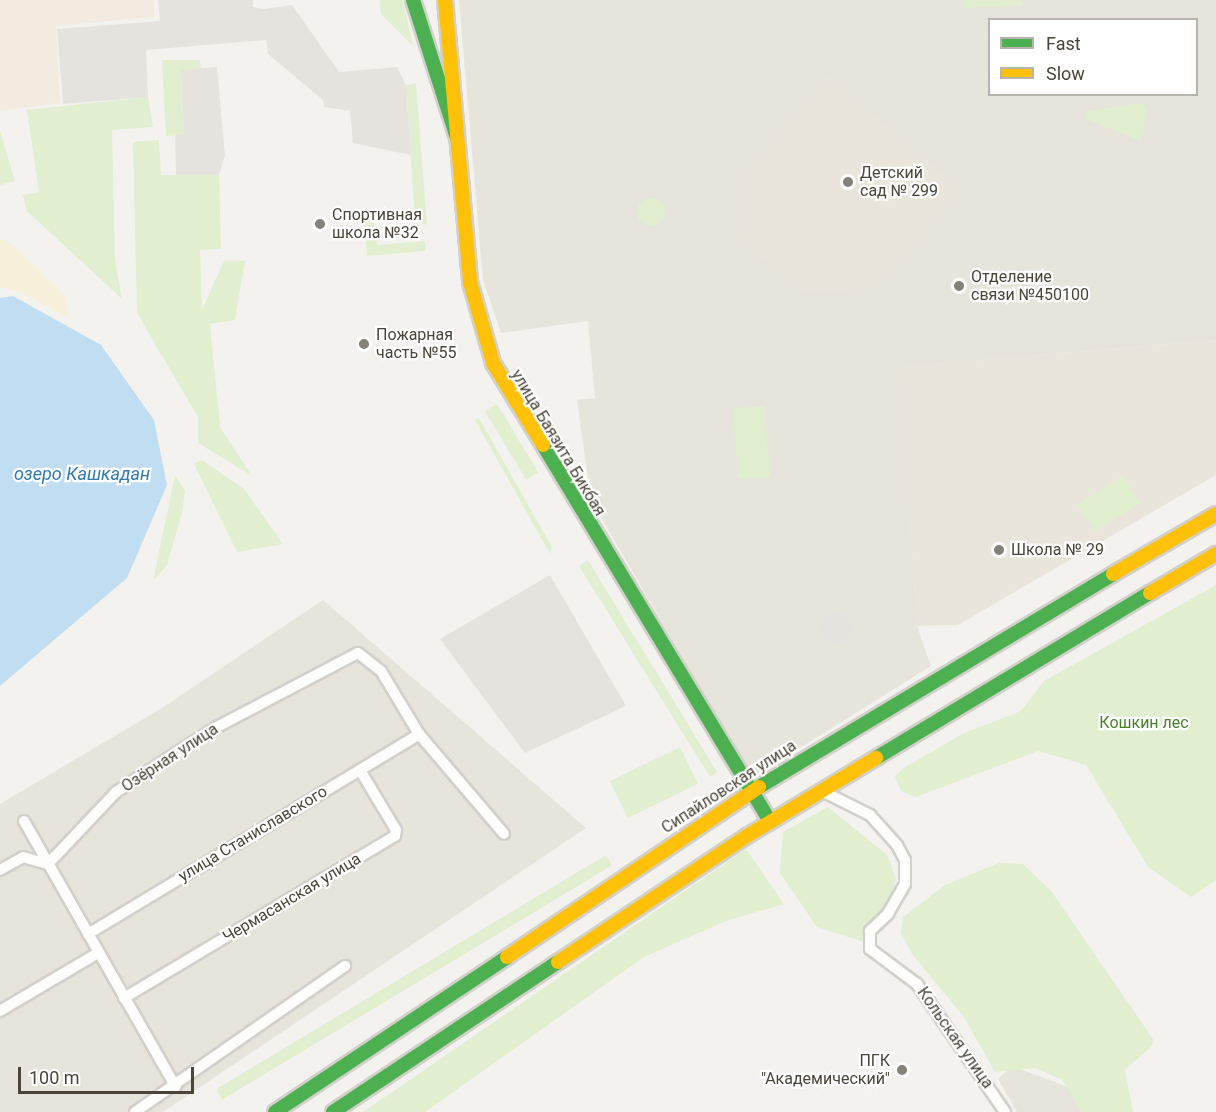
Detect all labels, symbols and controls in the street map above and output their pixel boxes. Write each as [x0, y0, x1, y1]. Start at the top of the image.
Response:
legend [988, 18, 1198, 96]
text: Fast [1046, 33, 1081, 54]
text: Slow [1046, 63, 1085, 84]
place label: Детский сад № 299 [860, 163, 938, 201]
marker: Детский сад № 299 [841, 175, 855, 189]
place label: Спортивная школа №32 [332, 205, 422, 243]
marker: Спортивная школа №32 [313, 217, 327, 231]
place label: Отделение связи №450100 [971, 267, 1089, 305]
marker: Отделение связи №450100 [952, 279, 966, 293]
place label: Пожарная часть №55 [376, 325, 457, 363]
marker: Пожарная часть №55 [357, 337, 371, 351]
street label: улица Баязита Бикбая [507, 366, 609, 520]
water label: озеро Кашкадан [14, 463, 150, 485]
place label: Школа № 29 [1011, 540, 1104, 560]
marker: Школа № 29 [992, 543, 1006, 557]
park label: Кошкин лес [1099, 713, 1189, 733]
street label: Озёрная улица [118, 720, 222, 796]
street label: Сипайловская улица [658, 736, 800, 838]
street label: улица Станиславского [175, 782, 331, 886]
street label: Чермасанская улица [219, 849, 365, 947]
street label: Кольская улица [913, 984, 997, 1092]
place label: ПГК "Академический" [761, 1051, 890, 1089]
scale bar [21, 1055, 196, 1093]
marker: ПГК "Академический" [895, 1063, 909, 1077]
text: 100 m [29, 1067, 80, 1088]

